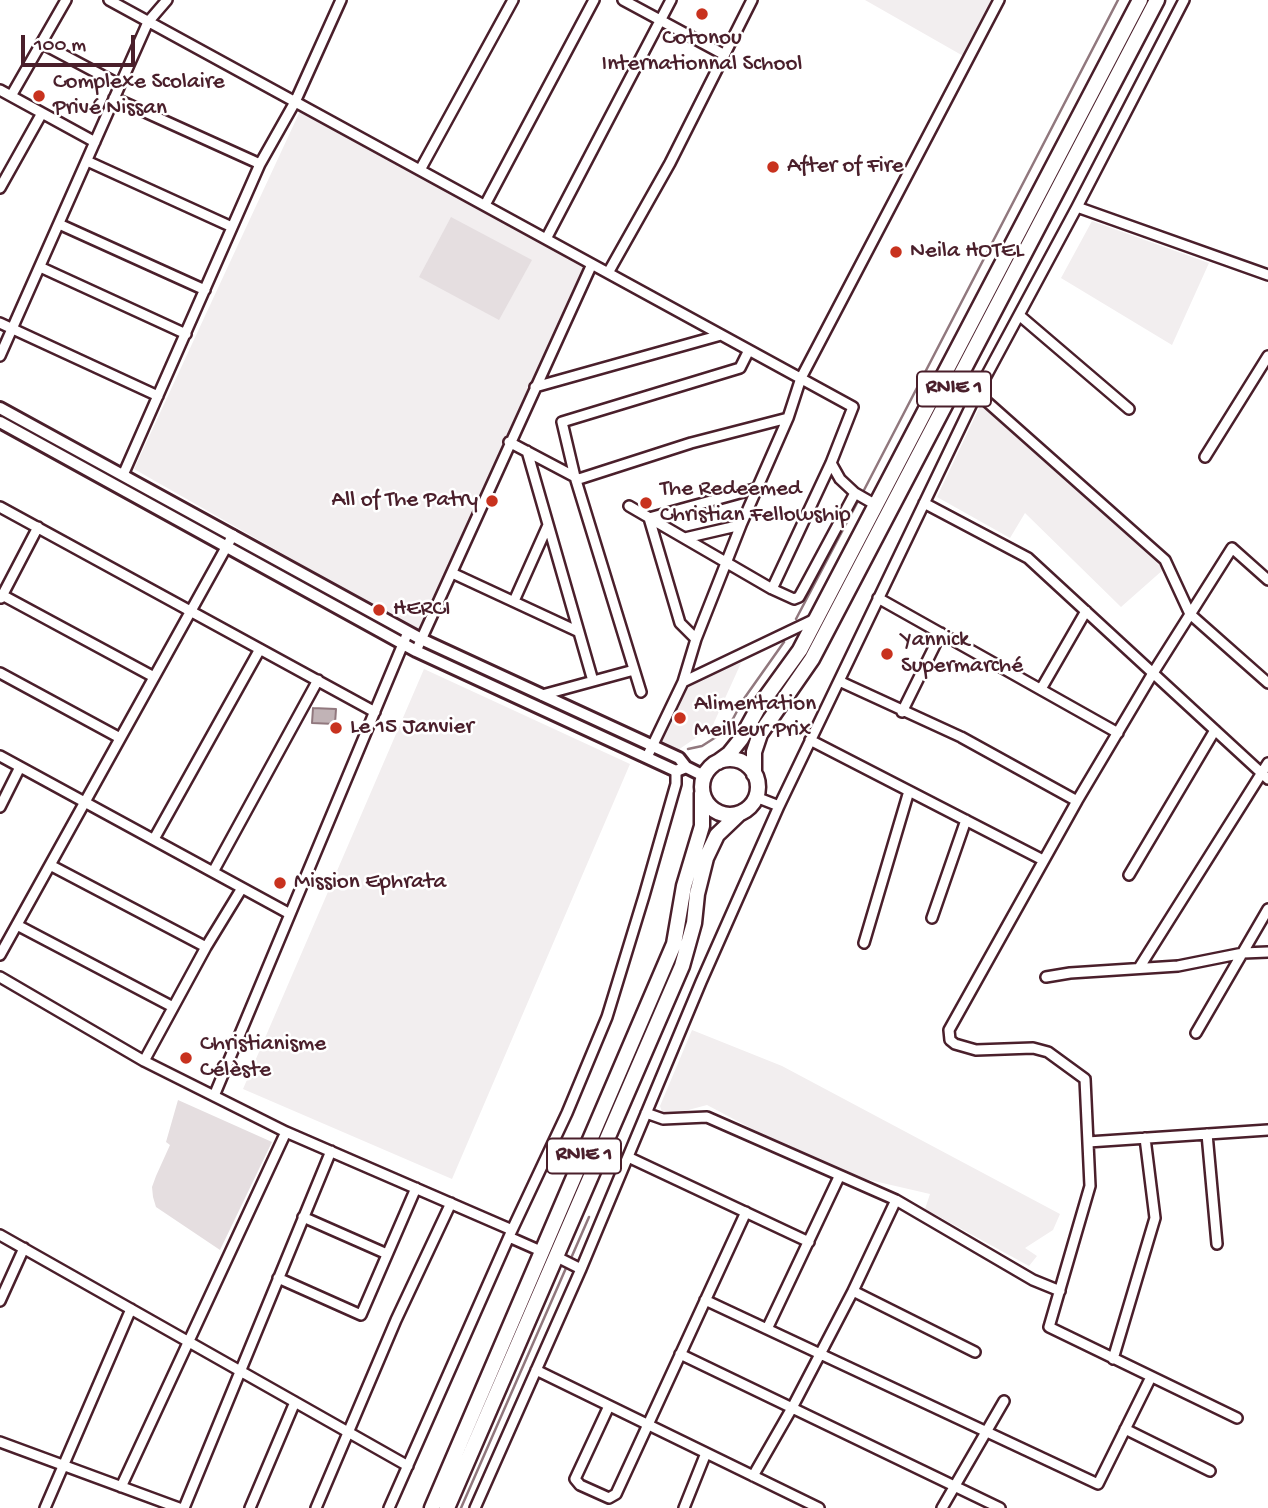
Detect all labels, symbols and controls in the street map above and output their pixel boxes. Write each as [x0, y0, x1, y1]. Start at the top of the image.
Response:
marker: Cotonou Internationnal School [694, 6, 710, 22]
scale bar [24, 21, 138, 65]
place label: Cotonou Internationnal School [602, 25, 802, 79]
text: 100 m [34, 34, 86, 59]
place label: Complexe Scolaire Privé Nissan [53, 69, 225, 123]
marker: Complexe Scolaire Privé Nissan [31, 88, 47, 104]
place label: After of Fire [787, 153, 904, 181]
marker: After of Fire [765, 159, 781, 175]
place label: Neila HOTEL [910, 238, 1024, 266]
marker: Neila HOTEL [888, 244, 904, 260]
road number: RNIE 1 [917, 372, 991, 406]
place label: The Redeemed Christian Fellowship [660, 476, 851, 530]
place label: All of The Patry [332, 487, 478, 515]
marker: All of The Patry [484, 493, 500, 509]
marker: The Redeemed Christian Fellowship [638, 495, 654, 511]
place label: HERCI [393, 596, 450, 624]
marker: HERCI [371, 602, 387, 618]
place label: Yannick Supermarché [901, 627, 1023, 681]
marker: Yannick Supermarché [879, 646, 895, 662]
place label: Alimentation Meilleur Prix [694, 691, 816, 745]
marker: Alimentation Meilleur Prix [672, 710, 688, 726]
place label: Le 15 Janvier [350, 714, 474, 742]
marker: Le 15 Janvier [328, 720, 344, 736]
place label: Mission Ephrata [294, 869, 446, 897]
marker: Mission Ephrata [272, 875, 288, 891]
place label: Christianisme Célèste [200, 1031, 326, 1085]
marker: Christianisme Célèste [178, 1050, 194, 1066]
road number: RNIE 1 [547, 1138, 621, 1174]

